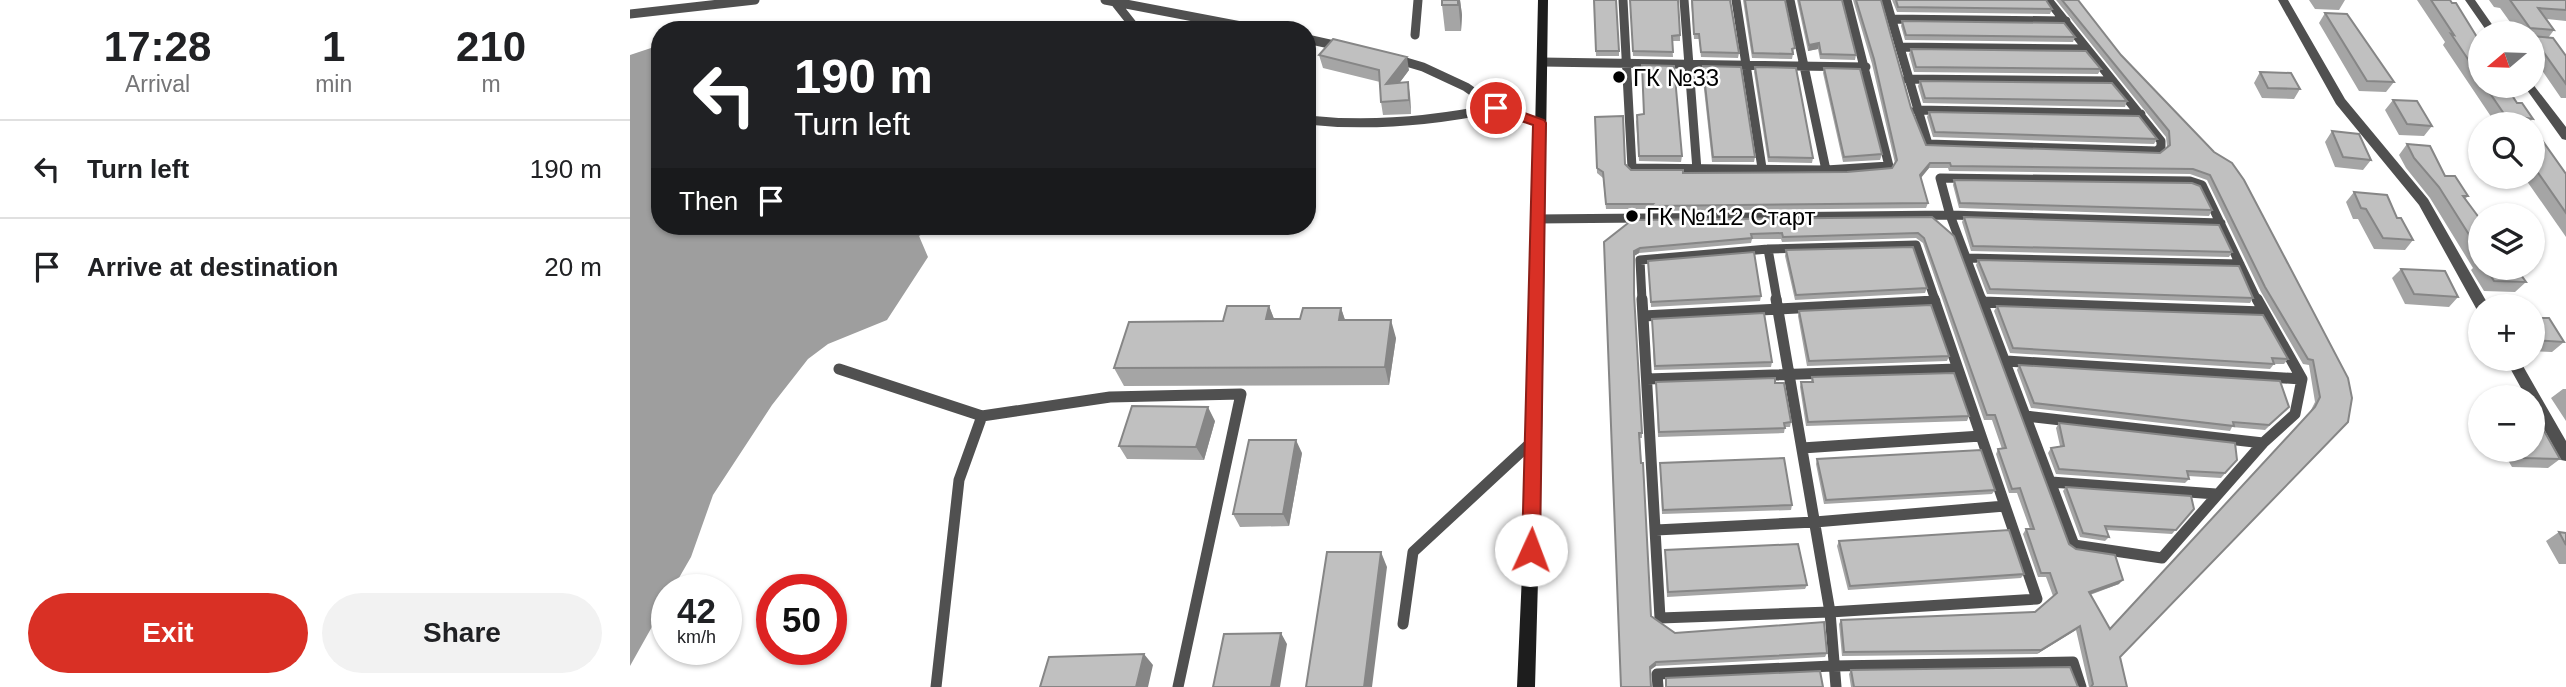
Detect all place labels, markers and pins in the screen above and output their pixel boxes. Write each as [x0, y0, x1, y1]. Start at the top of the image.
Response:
place label: ГК №33 [1633, 64, 1719, 91]
marker: ГК №33 [1611, 69, 1627, 85]
pin [1466, 78, 1526, 138]
place label: ГК №112 Старт [1646, 203, 1816, 230]
marker: ГК №112 Старт [1624, 208, 1640, 224]

